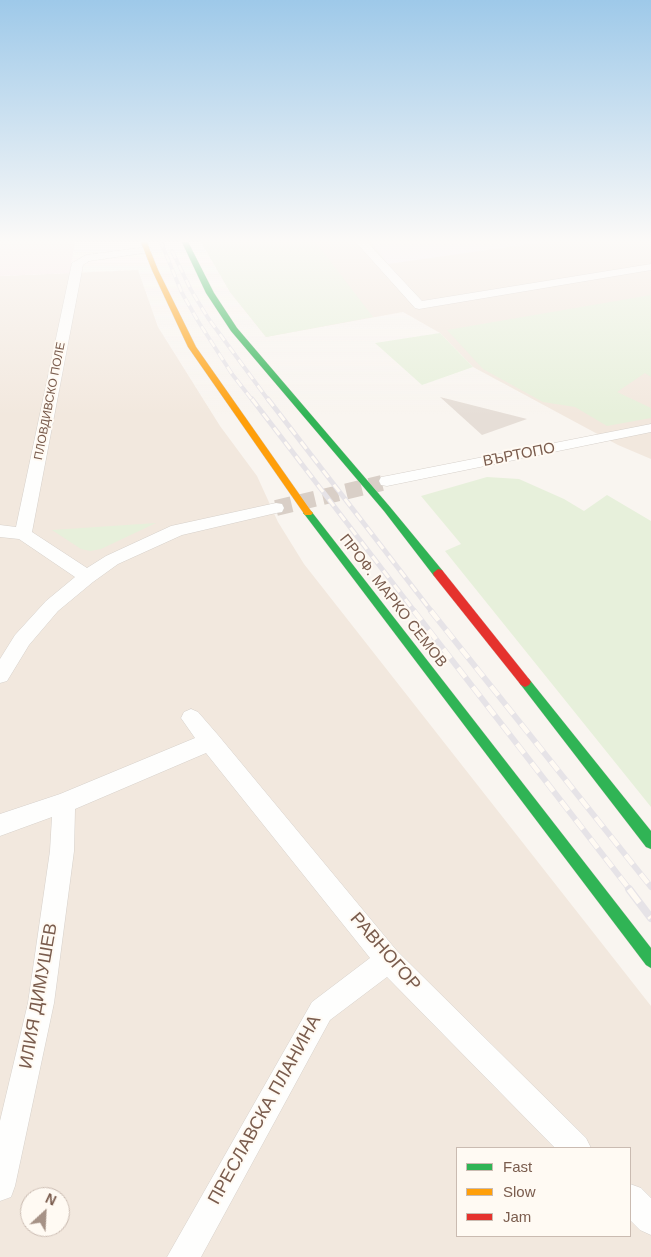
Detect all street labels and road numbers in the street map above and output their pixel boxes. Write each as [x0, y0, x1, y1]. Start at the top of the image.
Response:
street label: ПЛОВДИВСКО ПОЛЕ [32, 341, 68, 461]
street label: ВЪРТОПО [481, 439, 557, 471]
street label: ПРОФ. МАРКО СЕМОВ [335, 531, 451, 671]
street label: РАВНОГОР [345, 908, 425, 996]
street label: ИЛИЯ ДИМУШЕВ [16, 921, 62, 1071]
street label: ПРЕСЛАВСКА ПЛАНИНА [204, 1012, 326, 1208]

